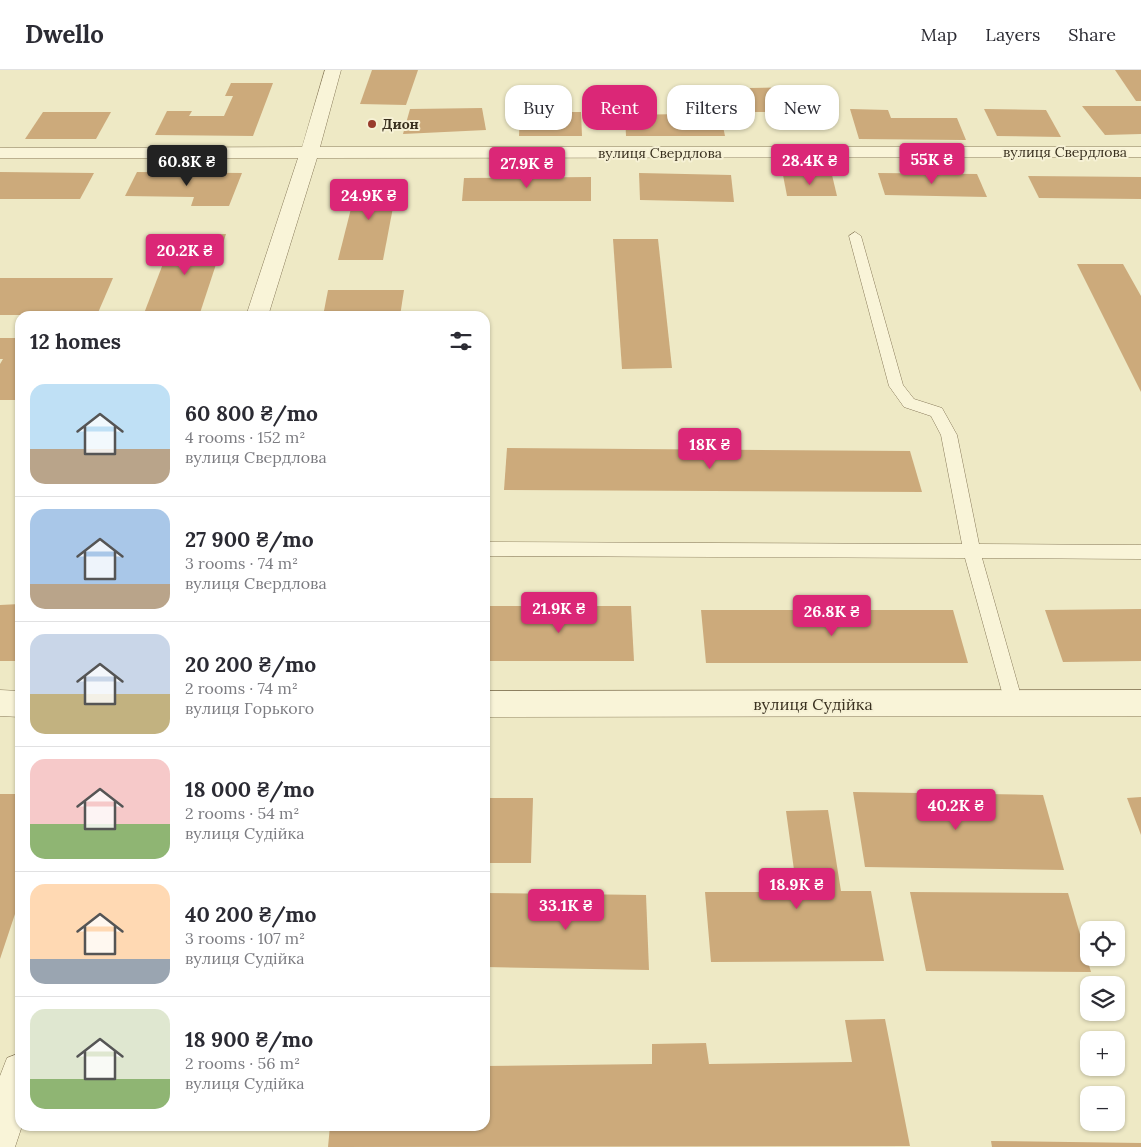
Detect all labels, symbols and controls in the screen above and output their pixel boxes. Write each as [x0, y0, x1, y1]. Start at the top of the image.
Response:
text: Dwello [25, 19, 104, 50]
text: Map [921, 23, 957, 46]
text: Layers [985, 23, 1040, 46]
text: Share [1068, 23, 1116, 46]
chip: Buy [505, 85, 572, 130]
chip: Rent [582, 85, 657, 130]
chip: Filters [667, 85, 755, 130]
chip: New [765, 85, 839, 130]
place label: Дион [382, 115, 419, 133]
marker: Дион [366, 118, 378, 130]
pin: 55K ₴ [897, 142, 967, 185]
street label: вулиця Свердлова [1003, 143, 1127, 161]
pin: 60.8K ₴ [141, 144, 233, 187]
street label: вулиця Свердлова [598, 144, 722, 162]
pin: 28.4K ₴ [764, 144, 856, 186]
pin: 27.9K ₴ [481, 146, 573, 189]
text: 55K ₴ [910, 149, 954, 169]
text: 28.4K ₴ [782, 150, 838, 170]
text: 60.8K ₴ [158, 151, 216, 171]
text: 27.9K ₴ [500, 153, 554, 173]
pin: 24.9K ₴ [323, 178, 415, 221]
text: 24.9K ₴ [341, 185, 397, 205]
pin: 20.2K ₴ [139, 234, 231, 276]
text: 20.2K ₴ [157, 240, 213, 260]
icon: filters [447, 327, 475, 355]
text: 12 homes [30, 328, 121, 355]
text: 60 800 ₴/mo [185, 400, 318, 427]
icon: home [70, 404, 130, 464]
text: 4 rooms · 152 m² [185, 427, 305, 447]
pin: 18K ₴ [675, 428, 745, 470]
text: 18K ₴ [689, 434, 731, 454]
text: вулиця Свердлова [185, 447, 327, 467]
text: 27 900 ₴/mo [185, 526, 314, 553]
icon: home [70, 529, 130, 589]
text: 3 rooms · 74 m² [185, 553, 298, 573]
text: вулиця Свердлова [185, 573, 327, 593]
pin: 21.9K ₴ [513, 592, 605, 634]
pin: 26.8K ₴ [786, 594, 878, 637]
text: 21.9K ₴ [532, 598, 586, 618]
text: 26.8K ₴ [804, 601, 860, 621]
text: 20 200 ₴/mo [185, 651, 316, 678]
icon: home [70, 654, 130, 714]
text: 2 rooms · 74 m² [185, 678, 298, 698]
street label: вулиця Судійка [753, 694, 873, 714]
text: вулиця Горького [185, 698, 314, 718]
text: 18 000 ₴/mo [185, 776, 314, 803]
icon: home [70, 779, 130, 839]
pin: 40.2K ₴ [910, 788, 1002, 831]
text: 40.2K ₴ [928, 795, 984, 815]
text: 2 rooms · 54 m² [185, 803, 300, 823]
text: вулиця Судійка [185, 823, 304, 843]
pin: 18.9K ₴ [751, 868, 843, 910]
text: 18.9K ₴ [770, 874, 824, 894]
pin: 33.1K ₴ [520, 888, 612, 931]
text: 33.1K ₴ [539, 895, 593, 915]
text: 40 200 ₴/mo [185, 901, 316, 928]
icon: home [70, 904, 130, 964]
map controls [1080, 921, 1125, 1131]
button: locate [1080, 921, 1125, 966]
text: 3 rooms · 107 m² [185, 928, 305, 948]
text: вулиця Судійка [185, 948, 304, 968]
button: layers [1080, 976, 1125, 1021]
text: 18 900 ₴/mo [185, 1026, 313, 1053]
icon: home [70, 1029, 130, 1089]
button: + [1080, 1031, 1125, 1076]
text: 2 rooms · 56 m² [185, 1053, 300, 1073]
text: вулиця Судійка [185, 1073, 304, 1093]
button: − [1080, 1086, 1125, 1131]

